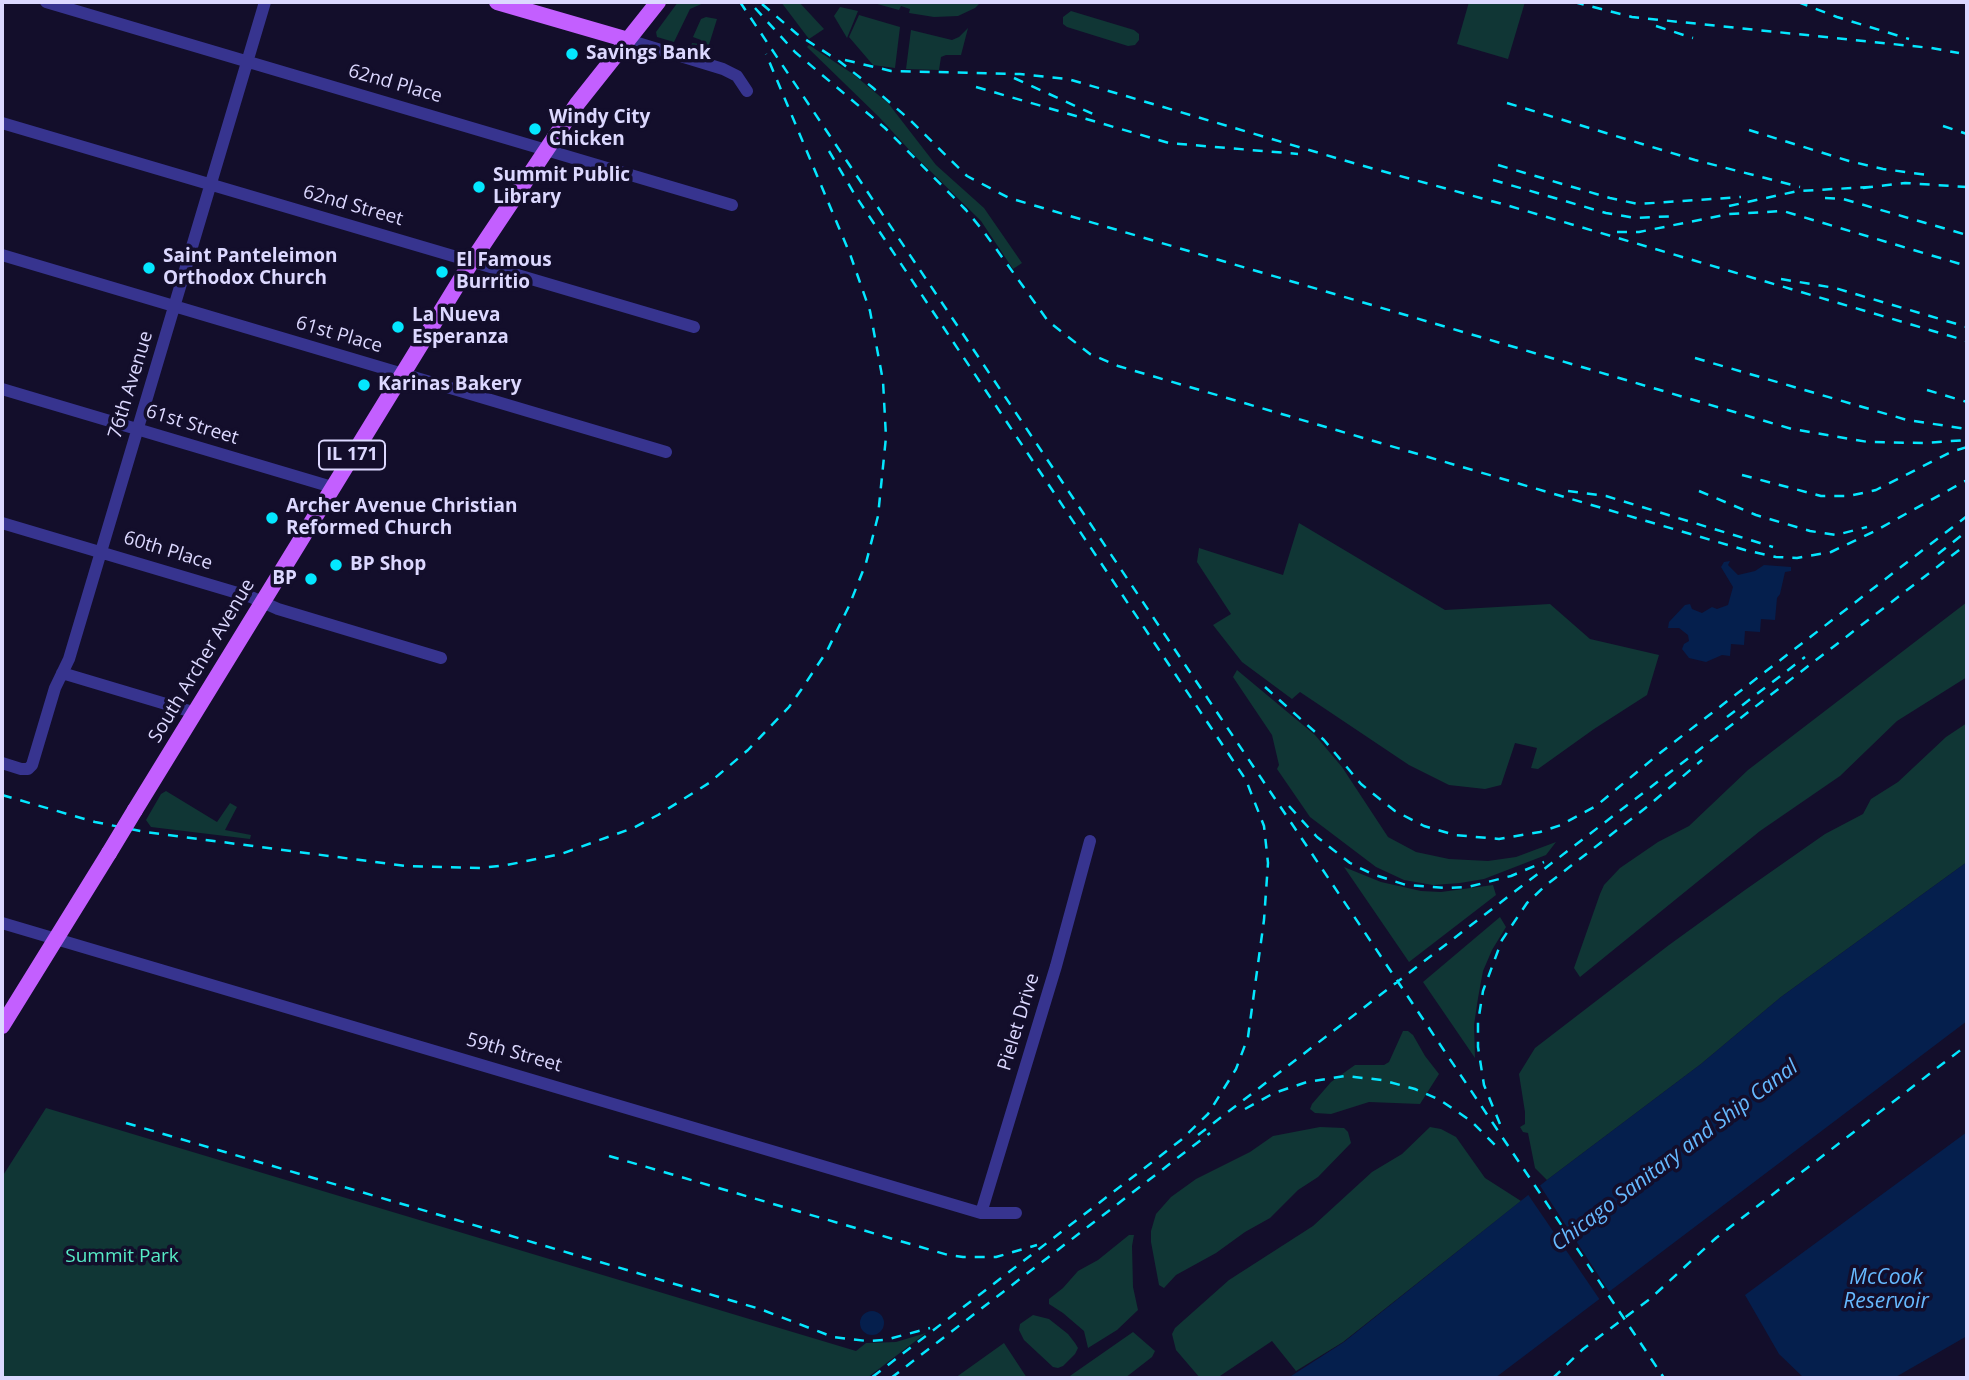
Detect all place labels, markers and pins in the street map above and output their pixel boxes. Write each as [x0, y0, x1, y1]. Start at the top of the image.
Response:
place label: Savings Bank [586, 43, 711, 65]
marker: Savings Bank [564, 46, 580, 62]
place label: Windy City Chicken [549, 107, 650, 151]
marker: Windy City Chicken [527, 121, 543, 137]
place label: Summit Public Library [493, 165, 630, 209]
marker: Summit Public Library [471, 179, 487, 195]
place label: Saint Panteleimon Orthodox Church [163, 246, 338, 290]
place label: El Famous Burritio [456, 250, 552, 294]
marker: Saint Panteleimon Orthodox Church [141, 260, 157, 276]
marker: El Famous Burritio [434, 264, 450, 280]
place label: La Nueva Esperanza [412, 305, 509, 349]
marker: La Nueva Esperanza [390, 319, 406, 335]
place label: Karinas Bakery [378, 374, 522, 396]
marker: Karinas Bakery [356, 377, 372, 393]
place label: Archer Avenue Christian Reformed Church [286, 496, 518, 540]
marker: Archer Avenue Christian Reformed Church [264, 510, 280, 526]
place label: BP Shop [350, 554, 426, 576]
marker: BP Shop [328, 557, 344, 573]
place label: BP [272, 568, 297, 590]
marker: BP [303, 571, 319, 587]

